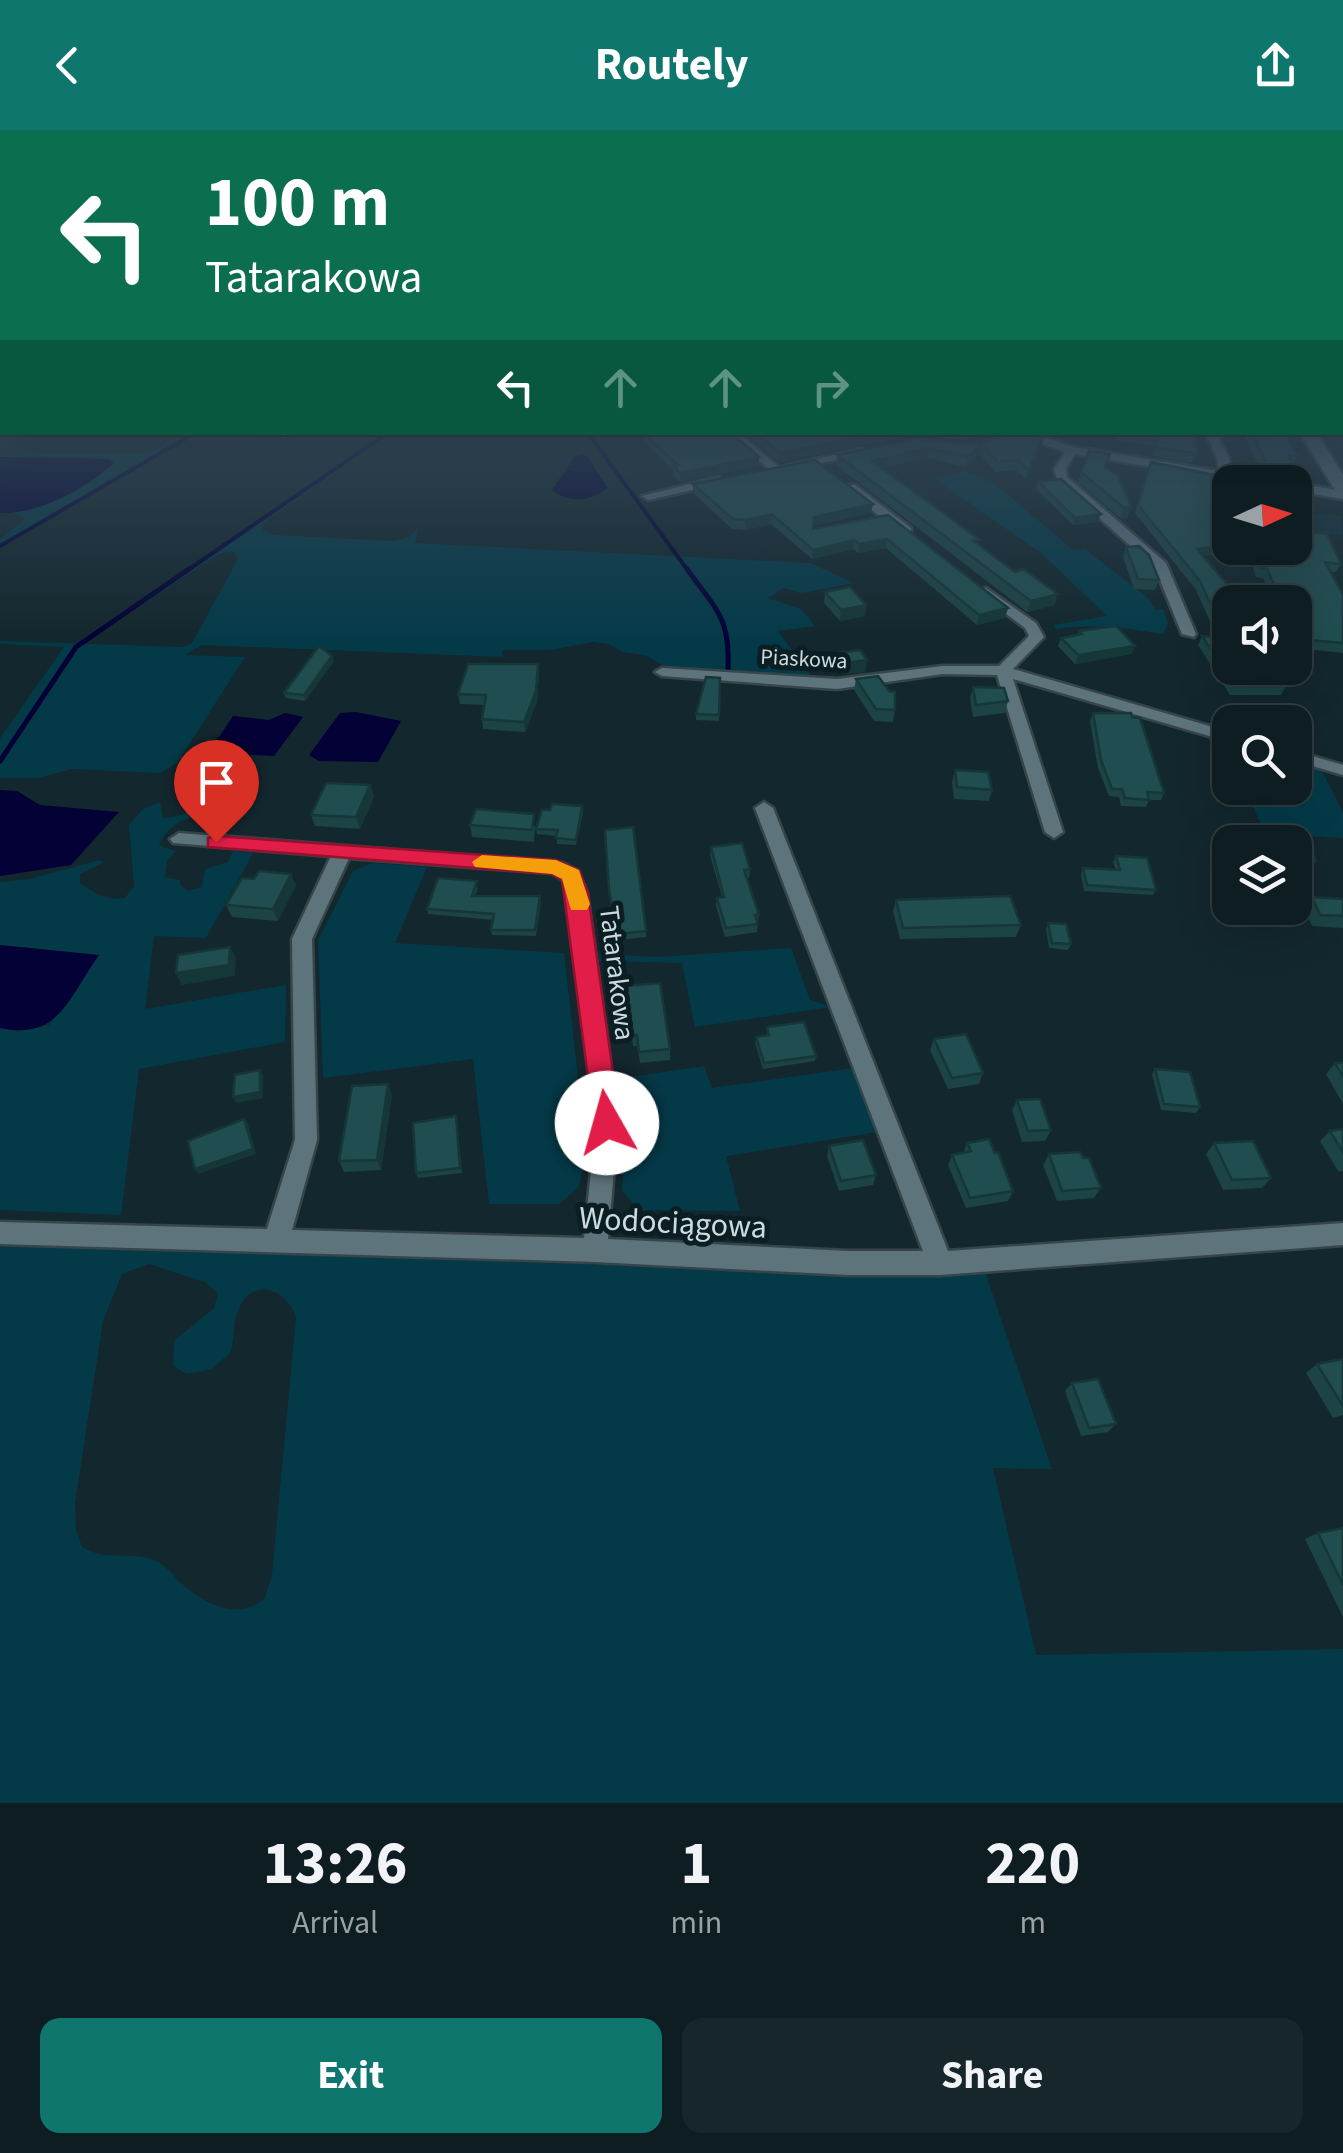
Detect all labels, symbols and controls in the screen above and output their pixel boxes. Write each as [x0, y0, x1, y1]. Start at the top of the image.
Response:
text: Routely [595, 33, 748, 97]
icon: back [40, 38, 95, 93]
icon: share [1248, 38, 1303, 93]
text: 100 m [205, 153, 390, 253]
icon: left [40, 170, 170, 300]
text: Tatarakowa [205, 246, 422, 310]
icon: left [488, 360, 543, 415]
icon: ahead [593, 360, 648, 415]
icon: ahead [698, 360, 753, 415]
icon: right [803, 360, 858, 415]
north arrow [1212, 465, 1312, 565]
map controls [1212, 465, 1312, 925]
button: sound [1212, 585, 1312, 685]
street label: Piaskowa [760, 641, 848, 677]
button: search [1212, 705, 1312, 805]
pin [174, 740, 259, 843]
icon: arrive [189, 755, 244, 810]
button: layers [1212, 825, 1312, 925]
street label: Tatarakowa [589, 904, 645, 1043]
position arrow [555, 1071, 659, 1175]
street label: Wodociągowa [578, 1195, 768, 1251]
text: 13:26 [263, 1822, 408, 1907]
text: 1 [681, 1822, 712, 1907]
text: 220 [985, 1822, 1080, 1907]
text: Arrival [292, 1900, 378, 1946]
text: min [670, 1900, 722, 1946]
text: m [1019, 1900, 1046, 1946]
button: Exit [40, 2018, 662, 2133]
button: Share [682, 2018, 1303, 2133]

